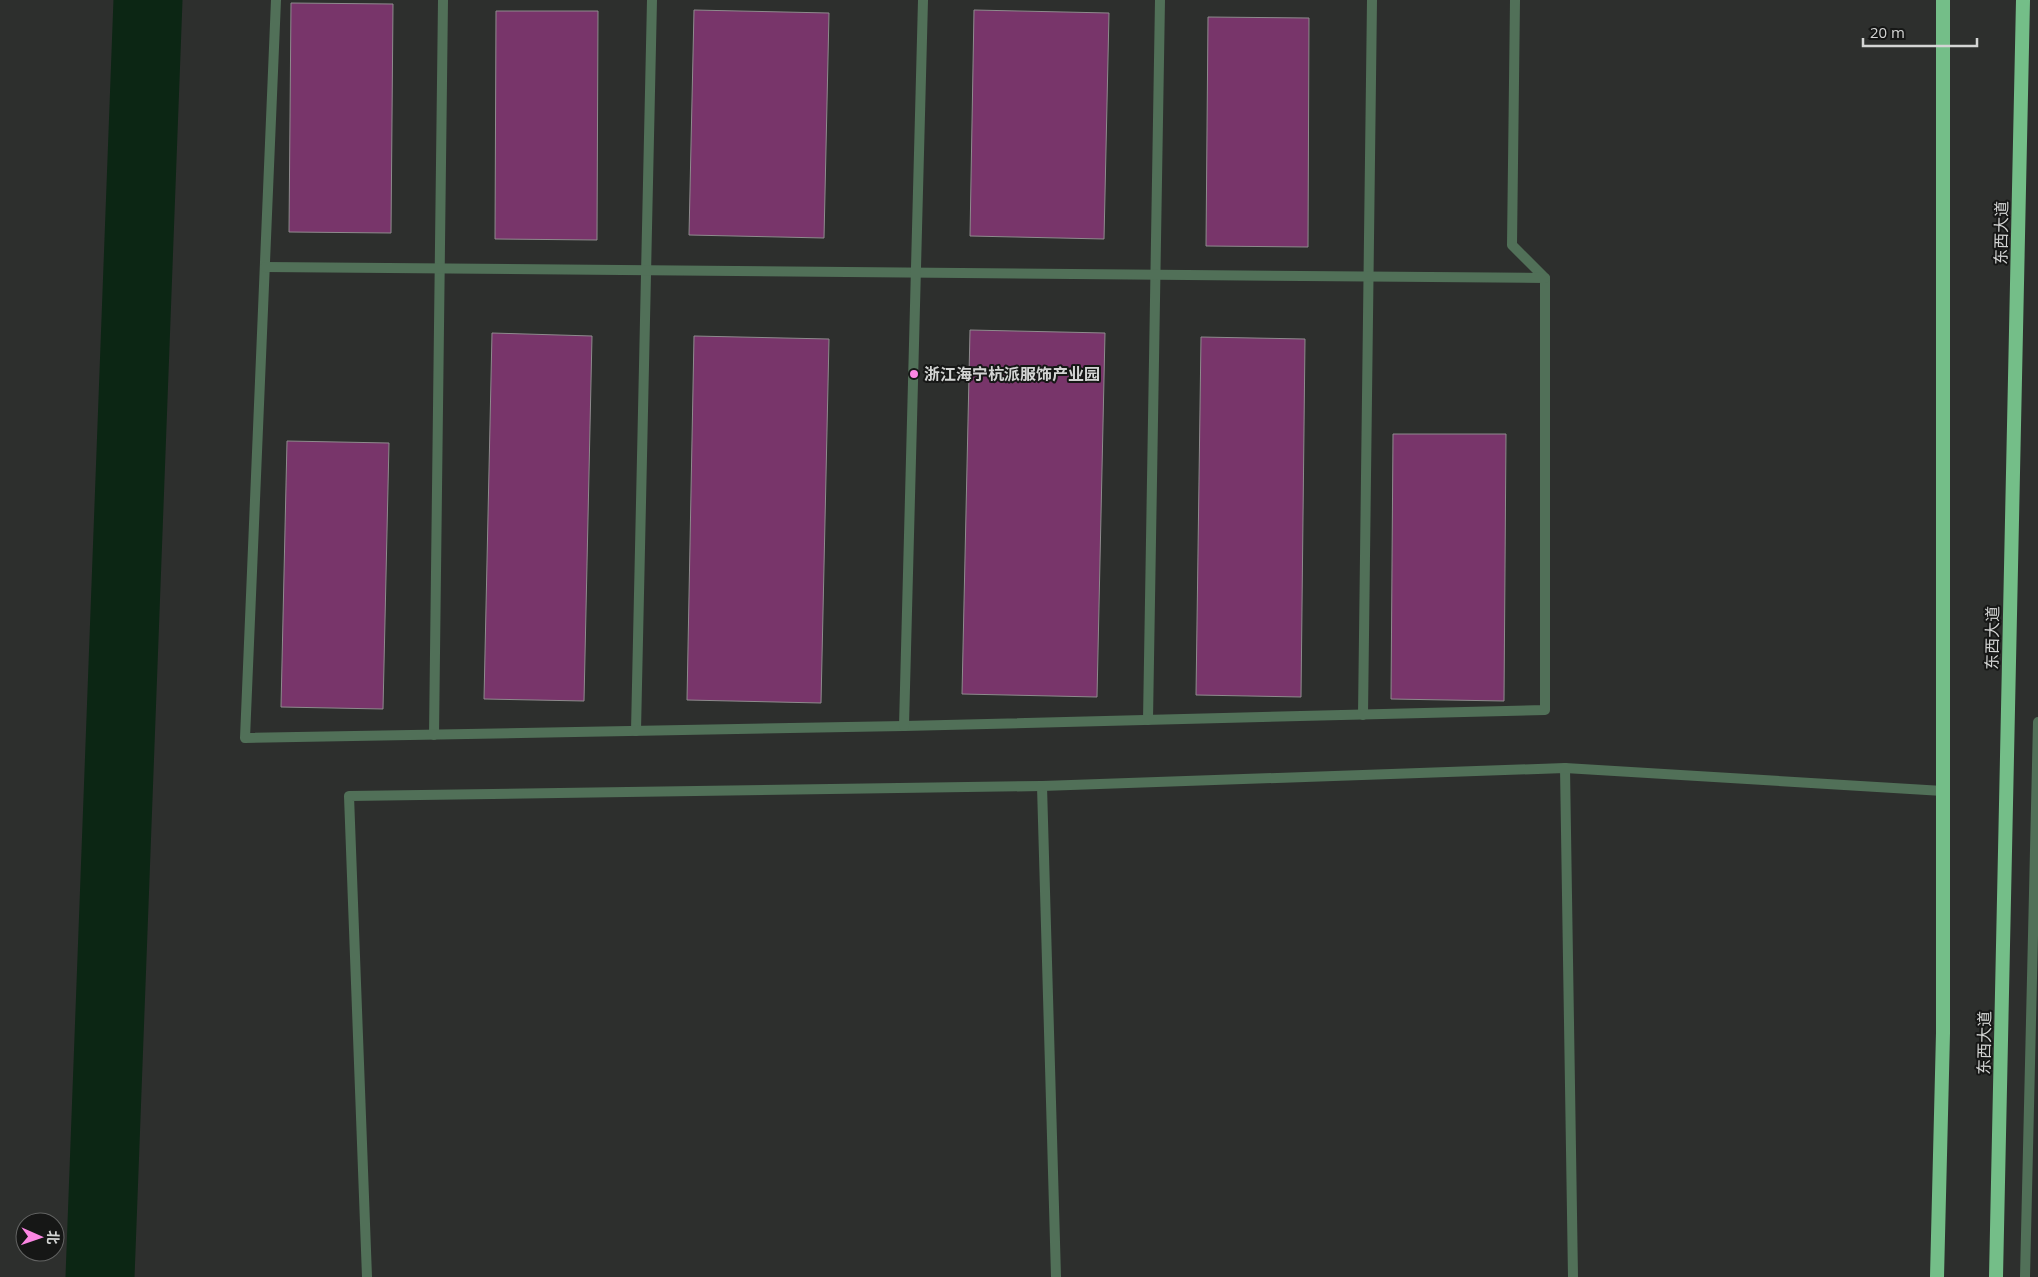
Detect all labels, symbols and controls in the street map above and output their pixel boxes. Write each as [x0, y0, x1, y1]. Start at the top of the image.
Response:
scale bar [1863, 15, 1977, 47]
text: 20 m [1870, 22, 1905, 42]
street label: 东西大道 [1989, 201, 2013, 265]
place label: 浙江海宁杭派服饰产业园 [924, 363, 1100, 385]
marker: 浙江海宁杭派服饰产业园 [908, 368, 920, 380]
street label: 东西大道 [1980, 606, 2004, 670]
street label: 东西大道 [1972, 1011, 1996, 1075]
north arrow [15, 1212, 65, 1262]
text: 北 [44, 1230, 63, 1245]

